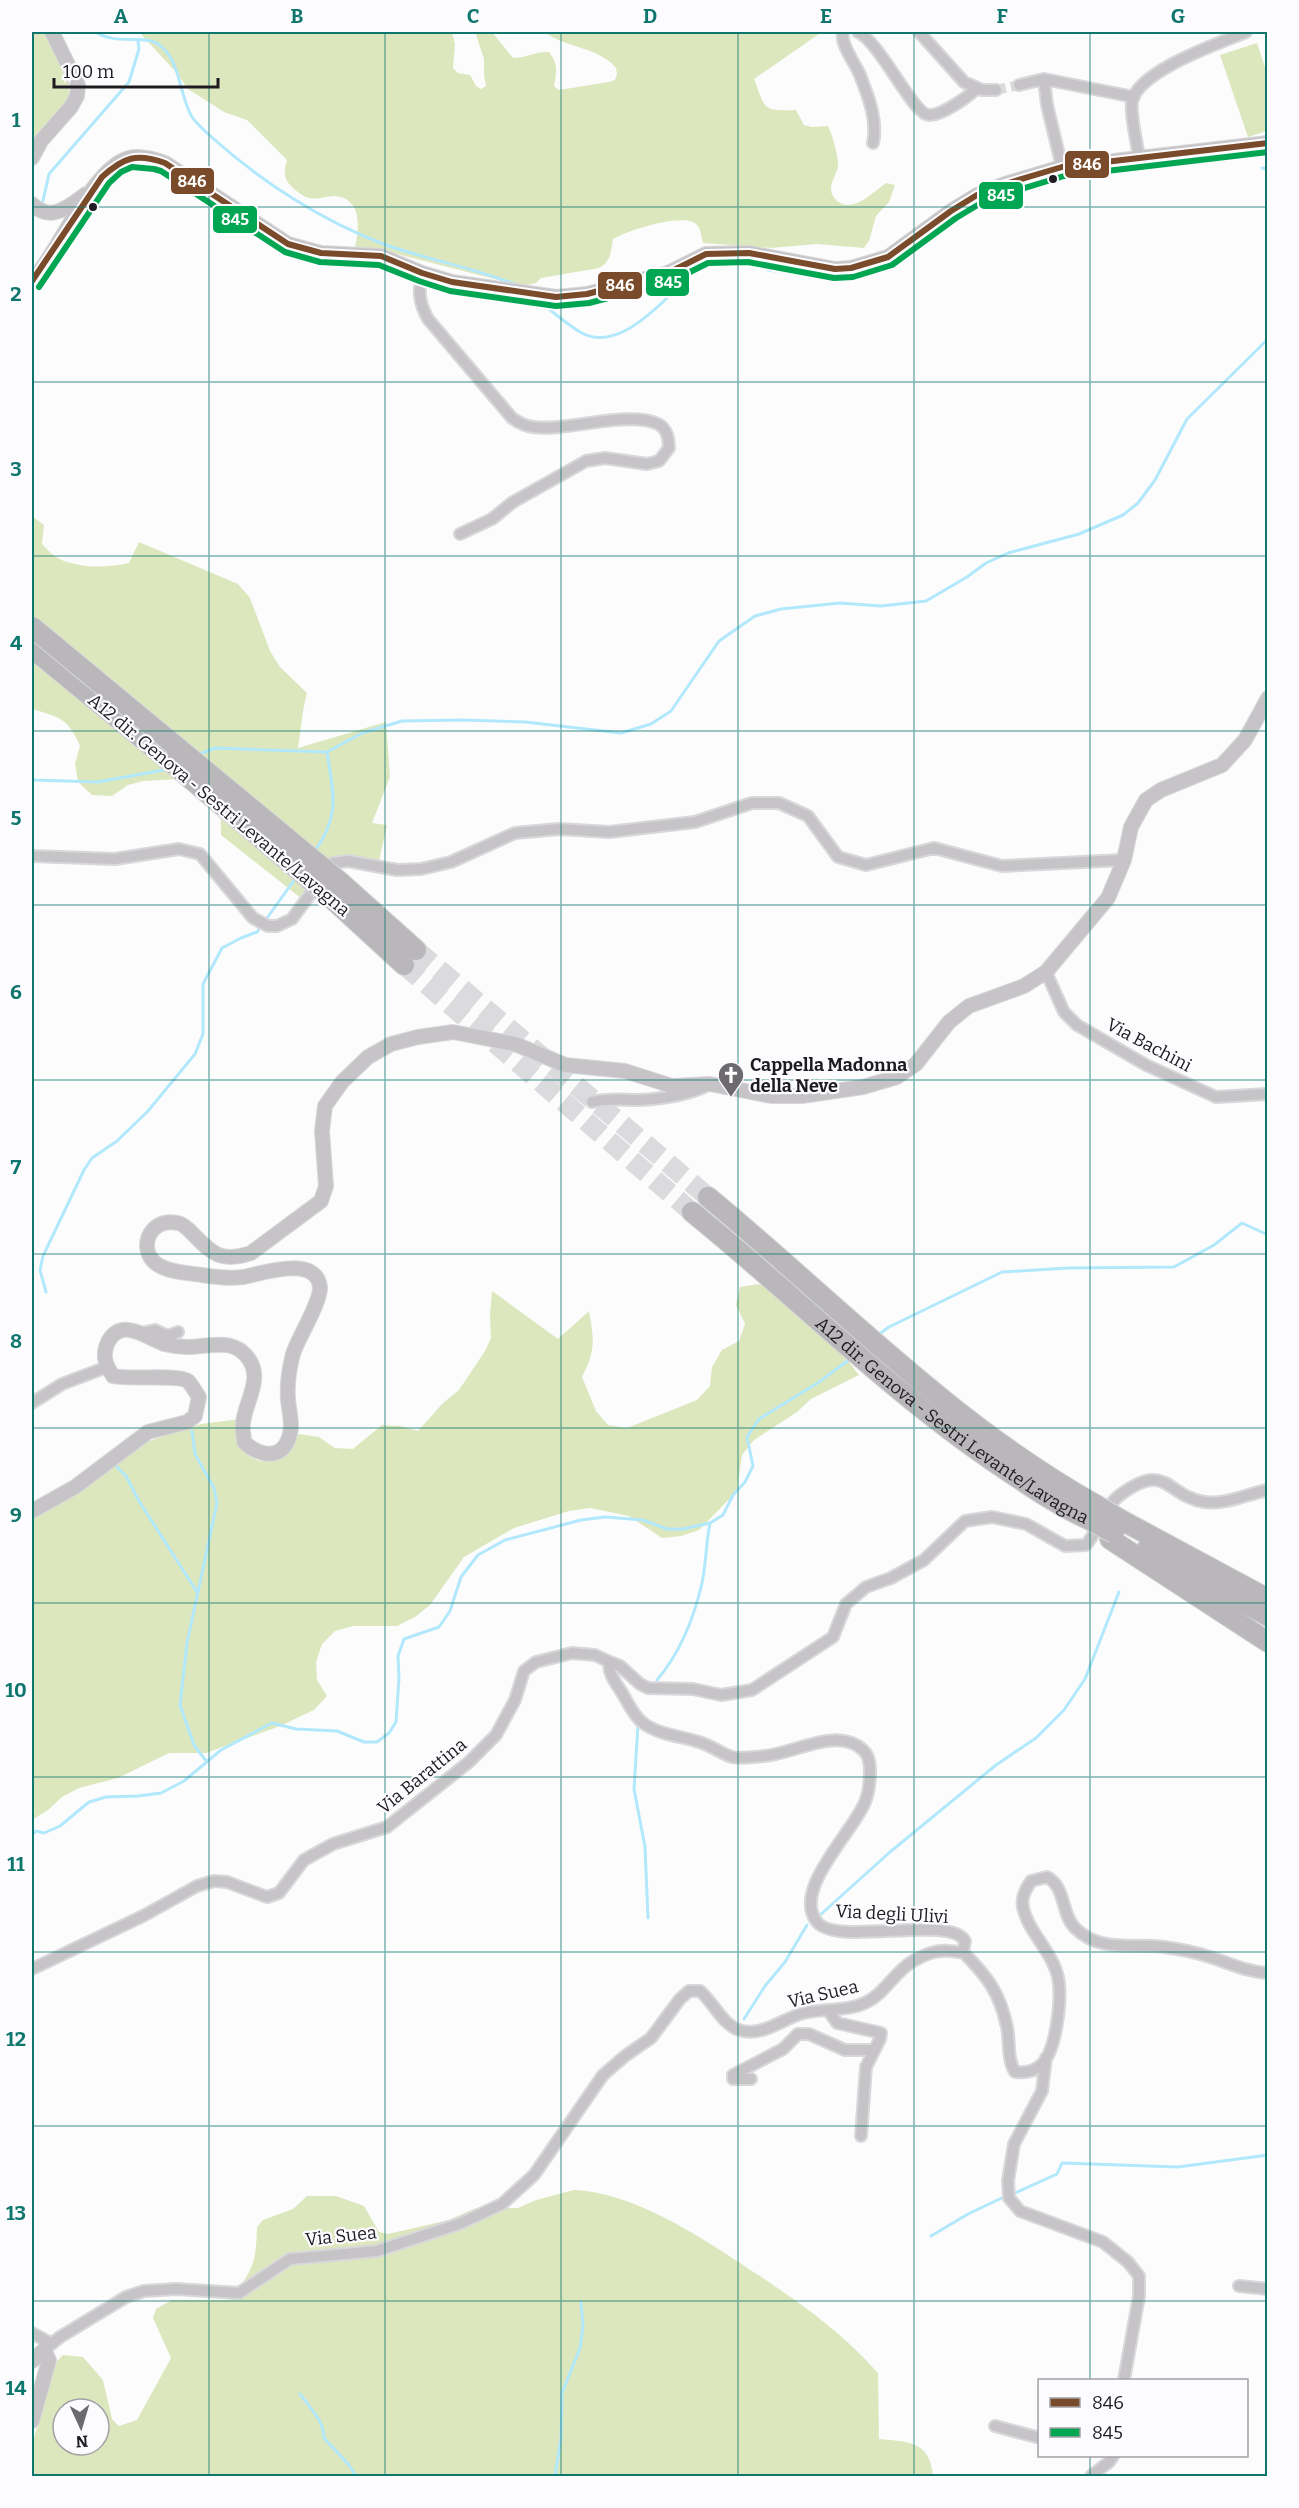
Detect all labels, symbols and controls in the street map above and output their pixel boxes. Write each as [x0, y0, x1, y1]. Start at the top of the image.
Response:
text: A [114, 4, 129, 28]
text: B [291, 4, 304, 28]
text: C [467, 4, 479, 28]
text: D [643, 4, 657, 28]
text: E [820, 4, 832, 28]
text: F [996, 4, 1008, 28]
text: G [1171, 4, 1185, 28]
scale bar [54, 51, 218, 89]
text: 100 m [63, 61, 114, 83]
text: 1 [12, 108, 21, 132]
line badge: 846 [1064, 150, 1110, 179]
text: 846 [1073, 155, 1102, 174]
line badge: 846 [170, 167, 215, 195]
text: 846 [178, 172, 207, 191]
unlabelled marker [1047, 173, 1059, 185]
line badge: 845 [978, 181, 1024, 210]
text: 845 [987, 186, 1015, 205]
unlabelled marker [87, 201, 99, 213]
line badge: 845 [212, 205, 258, 234]
text: 845 [221, 210, 249, 229]
line badge: 845 [645, 268, 690, 297]
line badge: 846 [597, 271, 643, 300]
text: 845 [654, 273, 682, 292]
text: 846 [606, 276, 635, 295]
text: 2 [10, 282, 22, 306]
text: 3 [10, 457, 22, 481]
text: 4 [10, 631, 22, 655]
street label: A12 dir. Genova - Sestri Levante/Lavagna [84, 689, 354, 921]
text: 5 [11, 806, 22, 830]
text: 6 [10, 980, 22, 1004]
street label: Via Bachini [1103, 1013, 1195, 1077]
place label: Cappella Madonna della Neve [750, 1054, 907, 1097]
church icon: Cappella Madonna della Neve [716, 1060, 746, 1098]
text: 7 [11, 1155, 22, 1179]
street label: A12 dir. Genova - Sestri Levante/Lavagna [811, 1312, 1092, 1529]
text: 8 [10, 1329, 22, 1353]
text: 9 [10, 1503, 22, 1527]
text: 10 [5, 1678, 27, 1702]
street label: Via Barattina [373, 1733, 471, 1819]
text: 11 [7, 1852, 25, 1876]
street label: Via degli Ulivi [835, 1900, 949, 1928]
street label: Via Suea [786, 1975, 860, 2013]
text: 12 [6, 2027, 26, 2051]
text: 13 [6, 2201, 26, 2225]
street label: Via Suea [304, 2221, 378, 2251]
text: 14 [6, 2376, 26, 2400]
legend [1038, 2379, 1248, 2457]
text: 846 [1092, 2392, 1124, 2414]
north arrow [51, 2397, 111, 2457]
text: 845 [1092, 2422, 1123, 2444]
text: N [75, 2432, 89, 2451]

